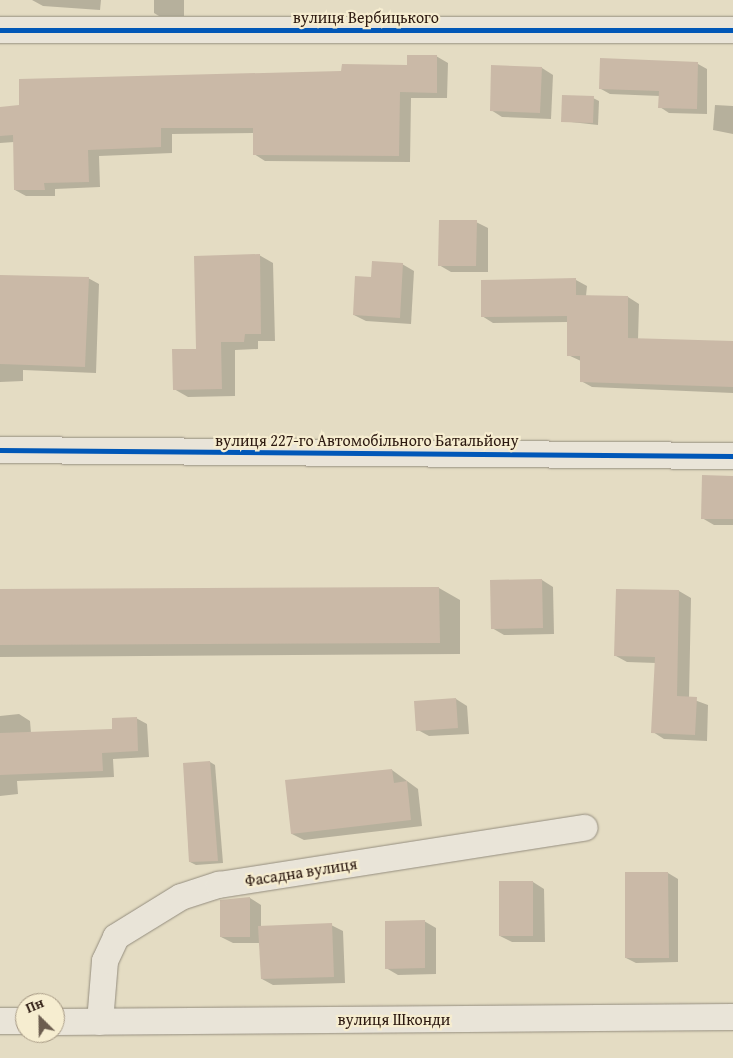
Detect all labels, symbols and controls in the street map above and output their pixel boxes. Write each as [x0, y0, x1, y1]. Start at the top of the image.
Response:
street label: вулиця Вербицького [293, 7, 439, 27]
street label: вулиця 227-го Автомобільного Батальйону [215, 430, 519, 450]
street label: Фасадна вулиця [244, 854, 358, 890]
text: Пн [22, 992, 47, 1018]
north arrow [15, 993, 65, 1043]
street label: вулиця Шконди [338, 1009, 450, 1029]

